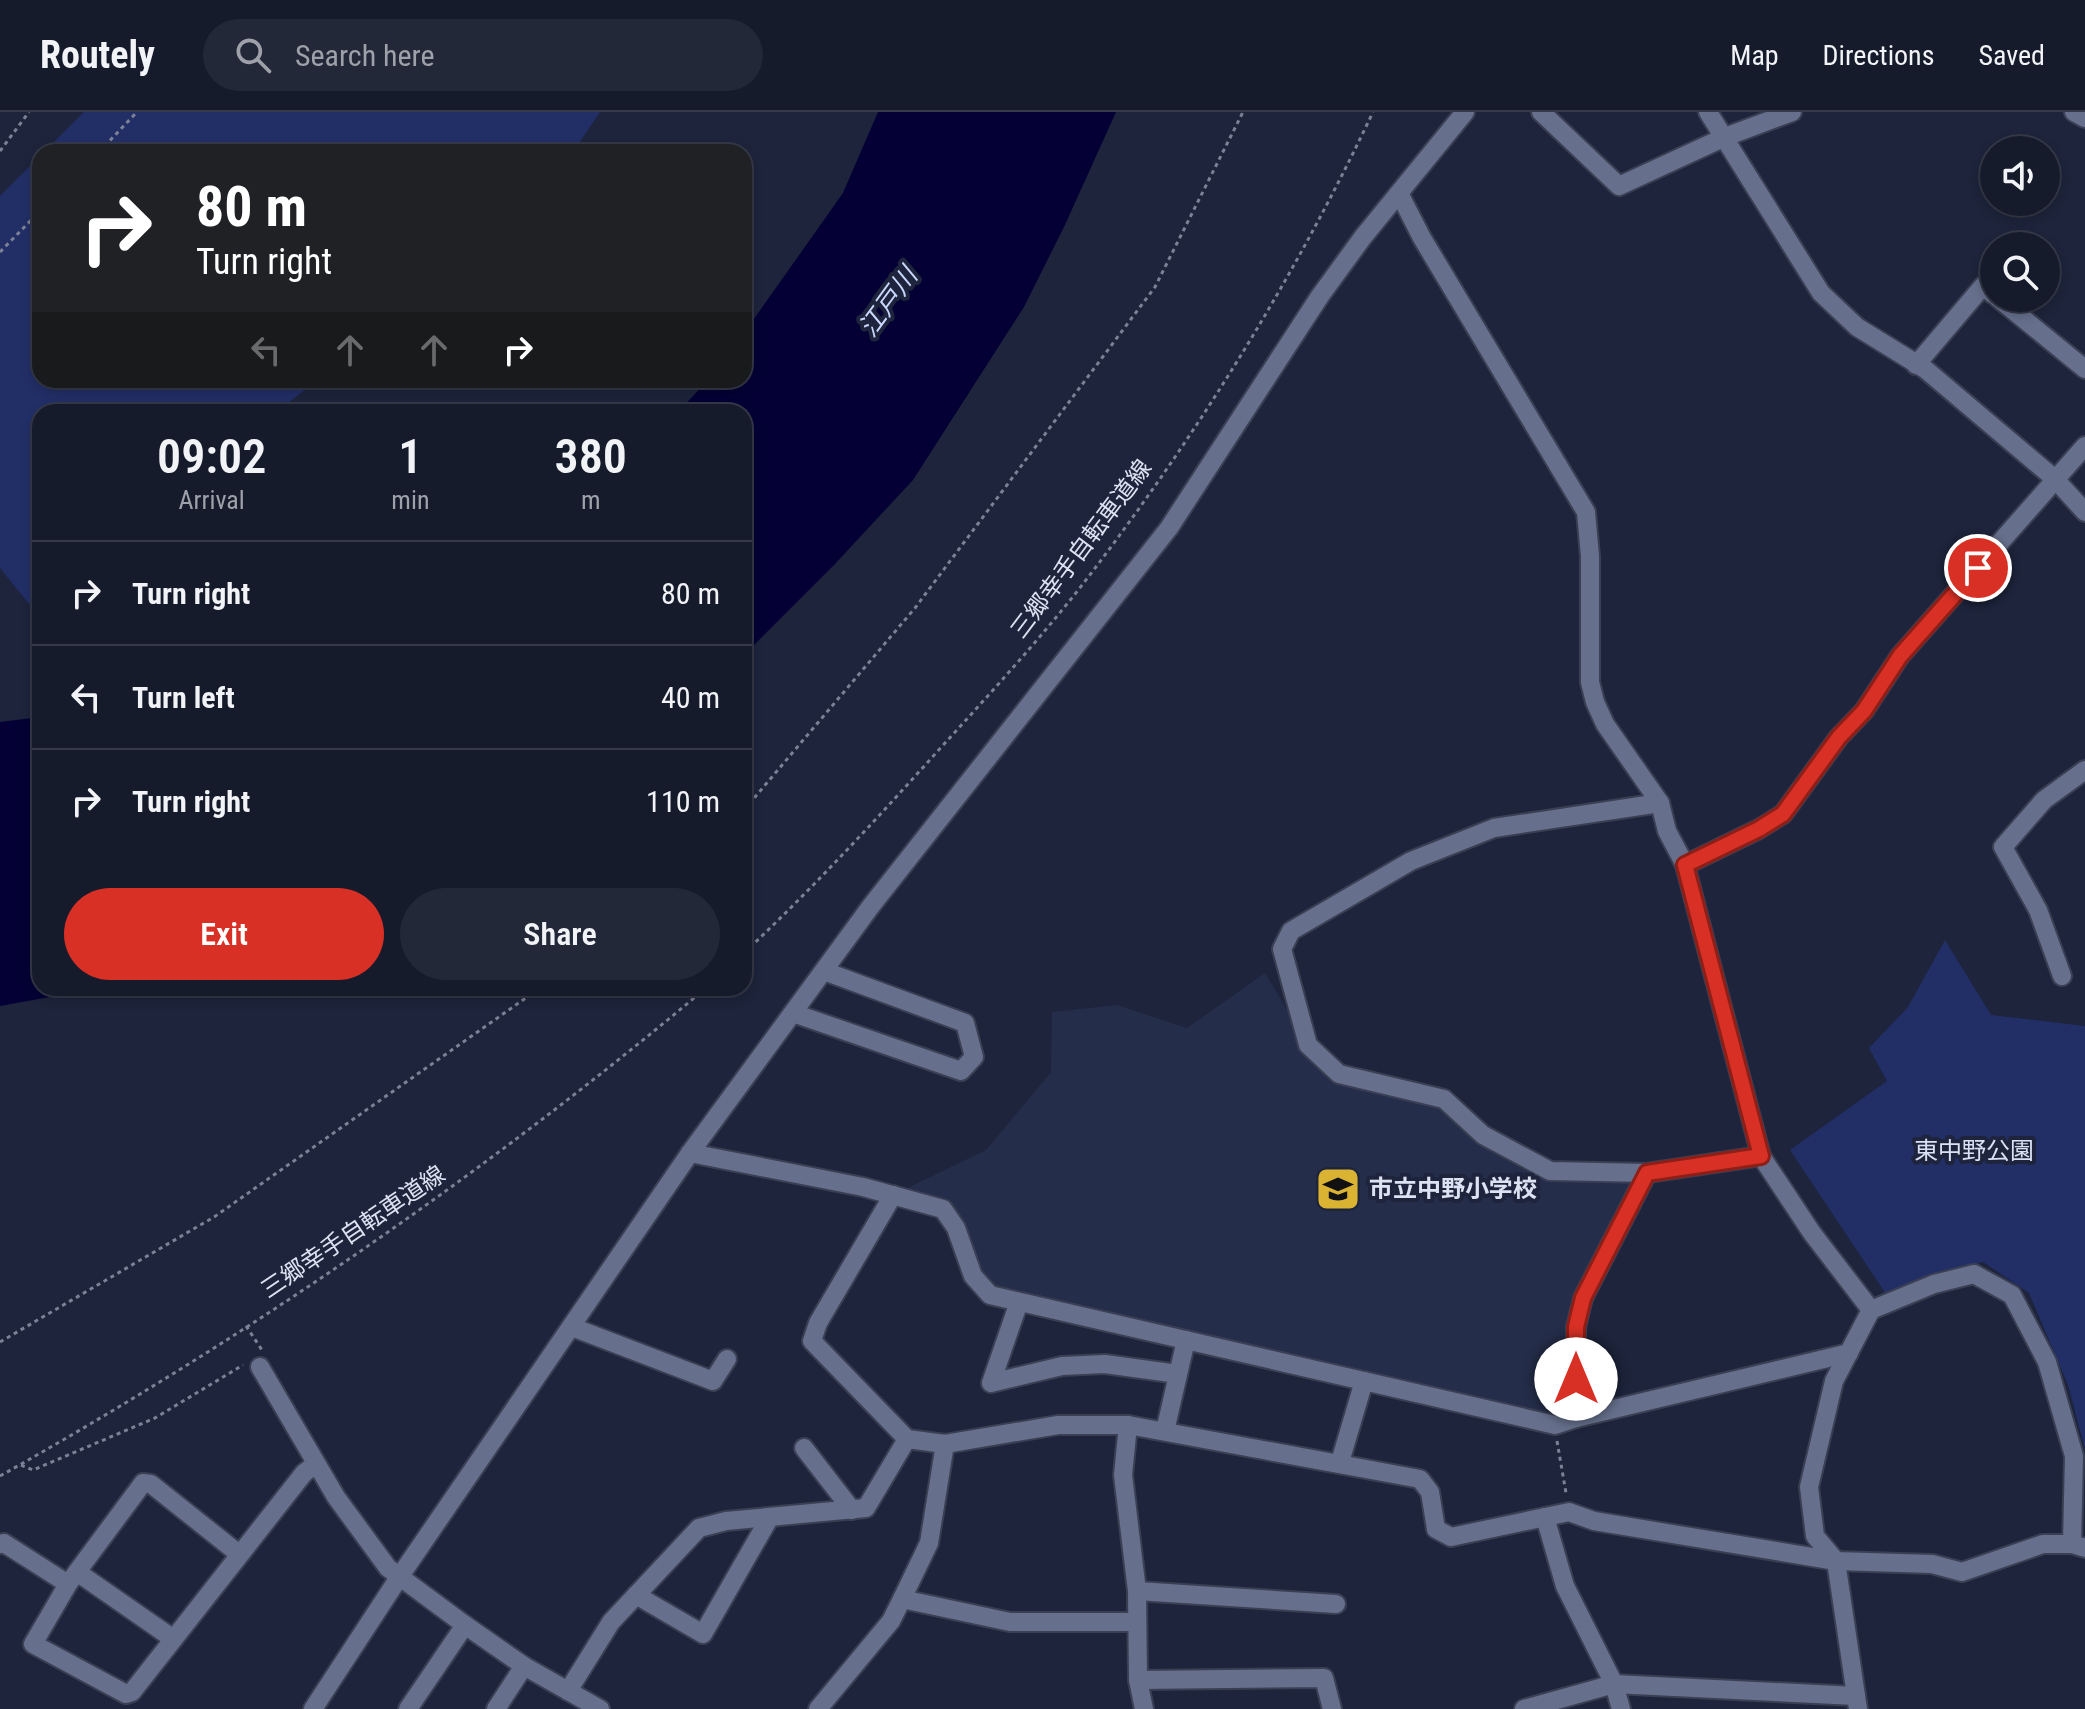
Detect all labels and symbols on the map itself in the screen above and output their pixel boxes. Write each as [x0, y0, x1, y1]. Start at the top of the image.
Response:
water label: 江戸川 [853, 259, 925, 342]
street label: 三郷幸手自転車道線 [1005, 454, 1157, 644]
pin [1944, 534, 2012, 602]
park label: 東中野公園 [1914, 1137, 2034, 1165]
street label: 三郷幸手自転車道線 [256, 1160, 450, 1304]
school or university icon: 市立中野小学校 [1314, 1165, 1362, 1213]
place label: 市立中野小学校 [1369, 1175, 1537, 1203]
position arrow [1534, 1337, 1618, 1421]

